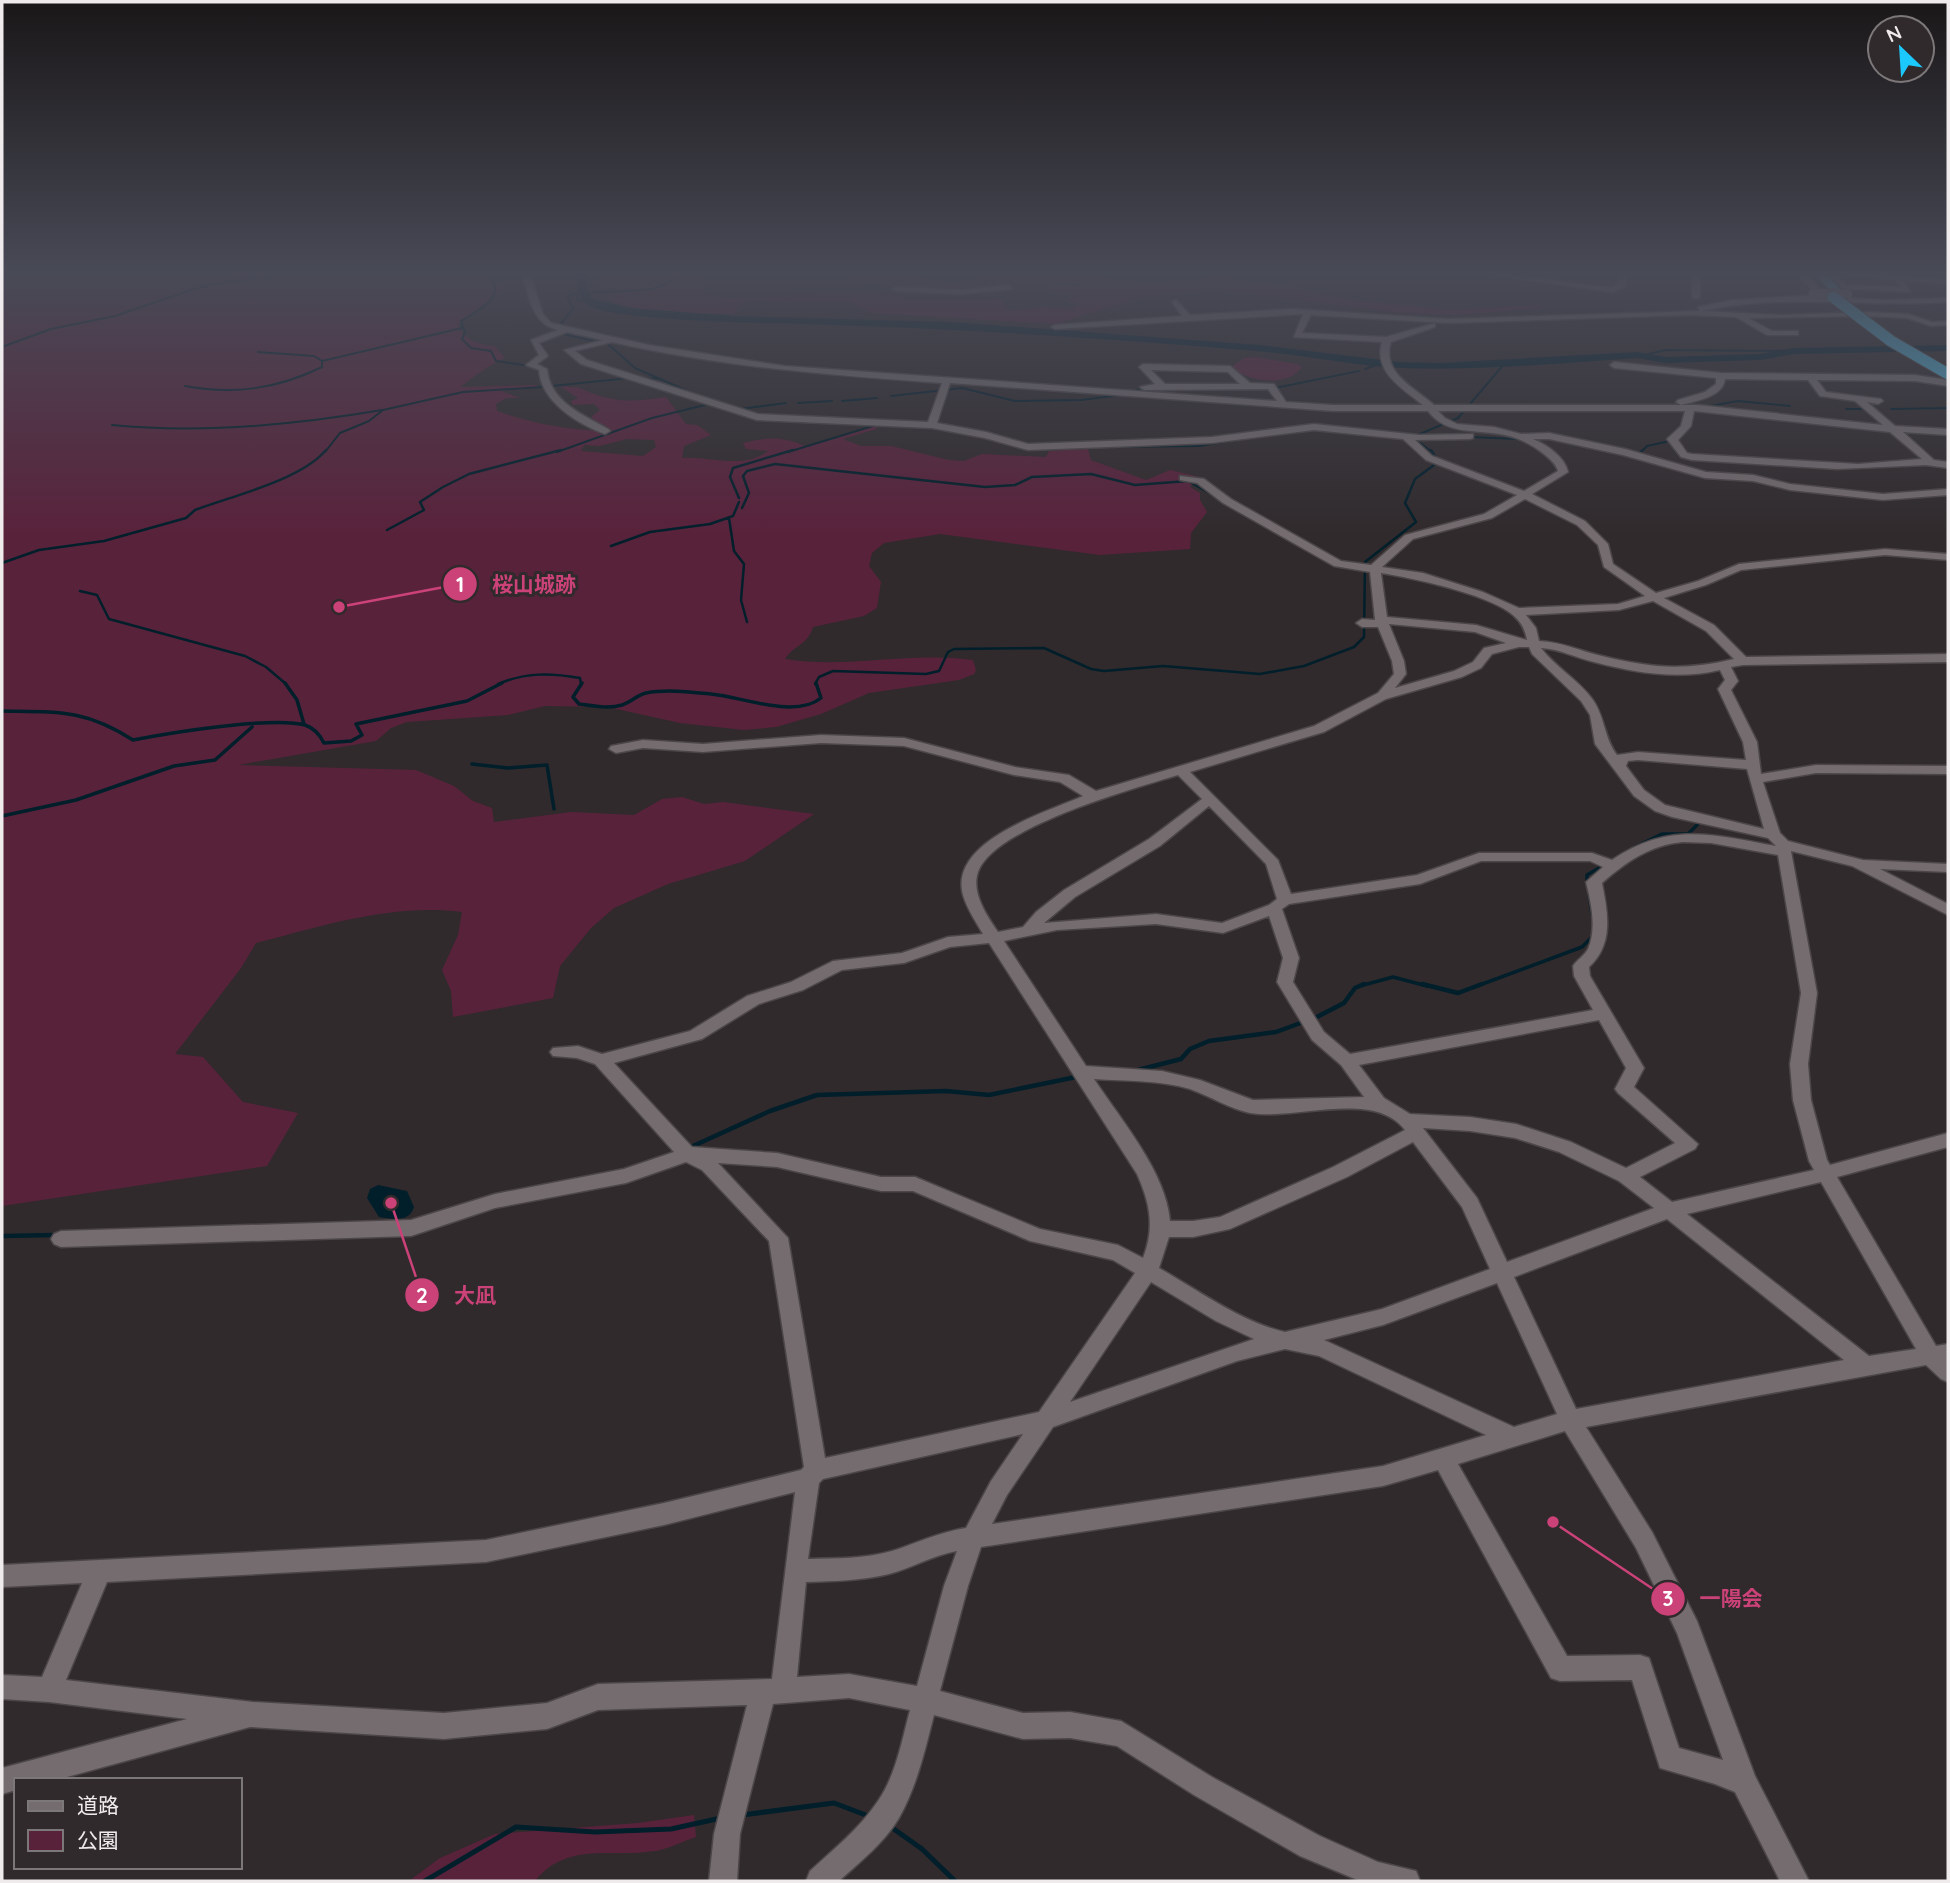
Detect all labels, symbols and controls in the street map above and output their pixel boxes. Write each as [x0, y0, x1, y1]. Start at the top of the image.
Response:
north arrow [1866, 14, 1936, 84]
text: N [1882, 20, 1905, 47]
callout: 桜山城跡 [443, 563, 590, 605]
text: 1 [456, 571, 464, 597]
text: 桜山城跡 [492, 571, 576, 597]
callout: 大凪 [405, 1274, 510, 1316]
text: 2 [416, 1282, 428, 1308]
text: 大凪 [454, 1282, 496, 1308]
callout: 一陽会 [1651, 1578, 1777, 1620]
text: 3 [1662, 1585, 1674, 1611]
text: 一陽会 [1700, 1585, 1763, 1611]
legend [14, 1778, 242, 1869]
text: 道路 [77, 1792, 119, 1818]
text: 公園 [77, 1827, 119, 1853]

